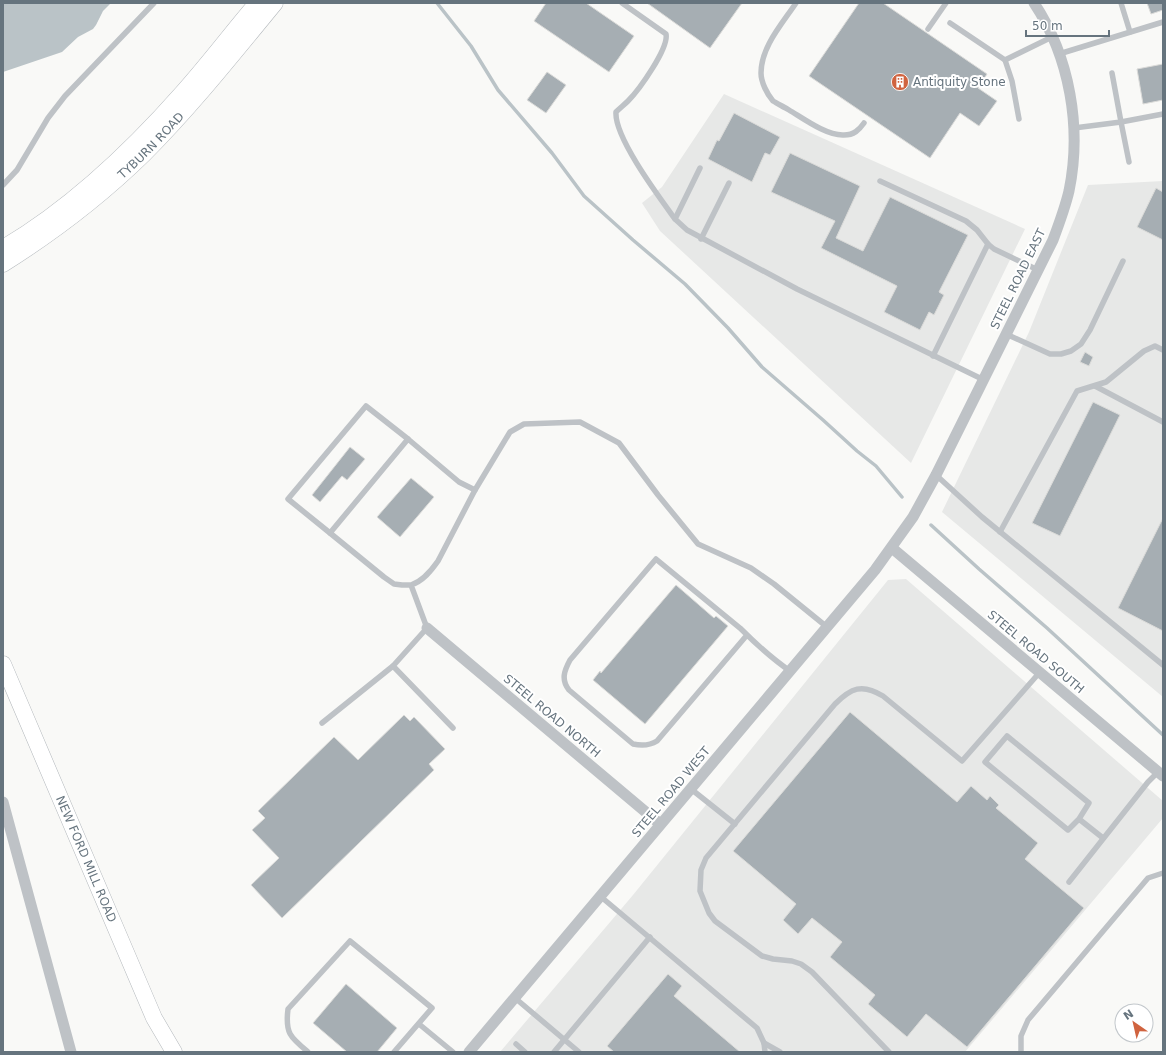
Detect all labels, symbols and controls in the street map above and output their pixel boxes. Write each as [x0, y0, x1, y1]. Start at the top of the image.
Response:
scale bar [1026, 12, 1109, 38]
text: 50 m [1032, 19, 1063, 33]
building icon: Antiquity Stone [890, 72, 910, 92]
place label: Antiquity Stone [913, 75, 1006, 89]
street label: TYBURN ROAD [114, 109, 187, 183]
street label: STEEL ROAD EAST [988, 226, 1049, 332]
street label: STEEL ROAD SOUTH [985, 608, 1087, 696]
street label: STEEL ROAD NORTH [501, 672, 603, 760]
street label: STEEL ROAD WEST [629, 743, 713, 840]
street label: NEW FORD MILL ROAD [53, 794, 119, 924]
north arrow [1114, 1003, 1154, 1043]
text: N [1121, 1007, 1136, 1023]

